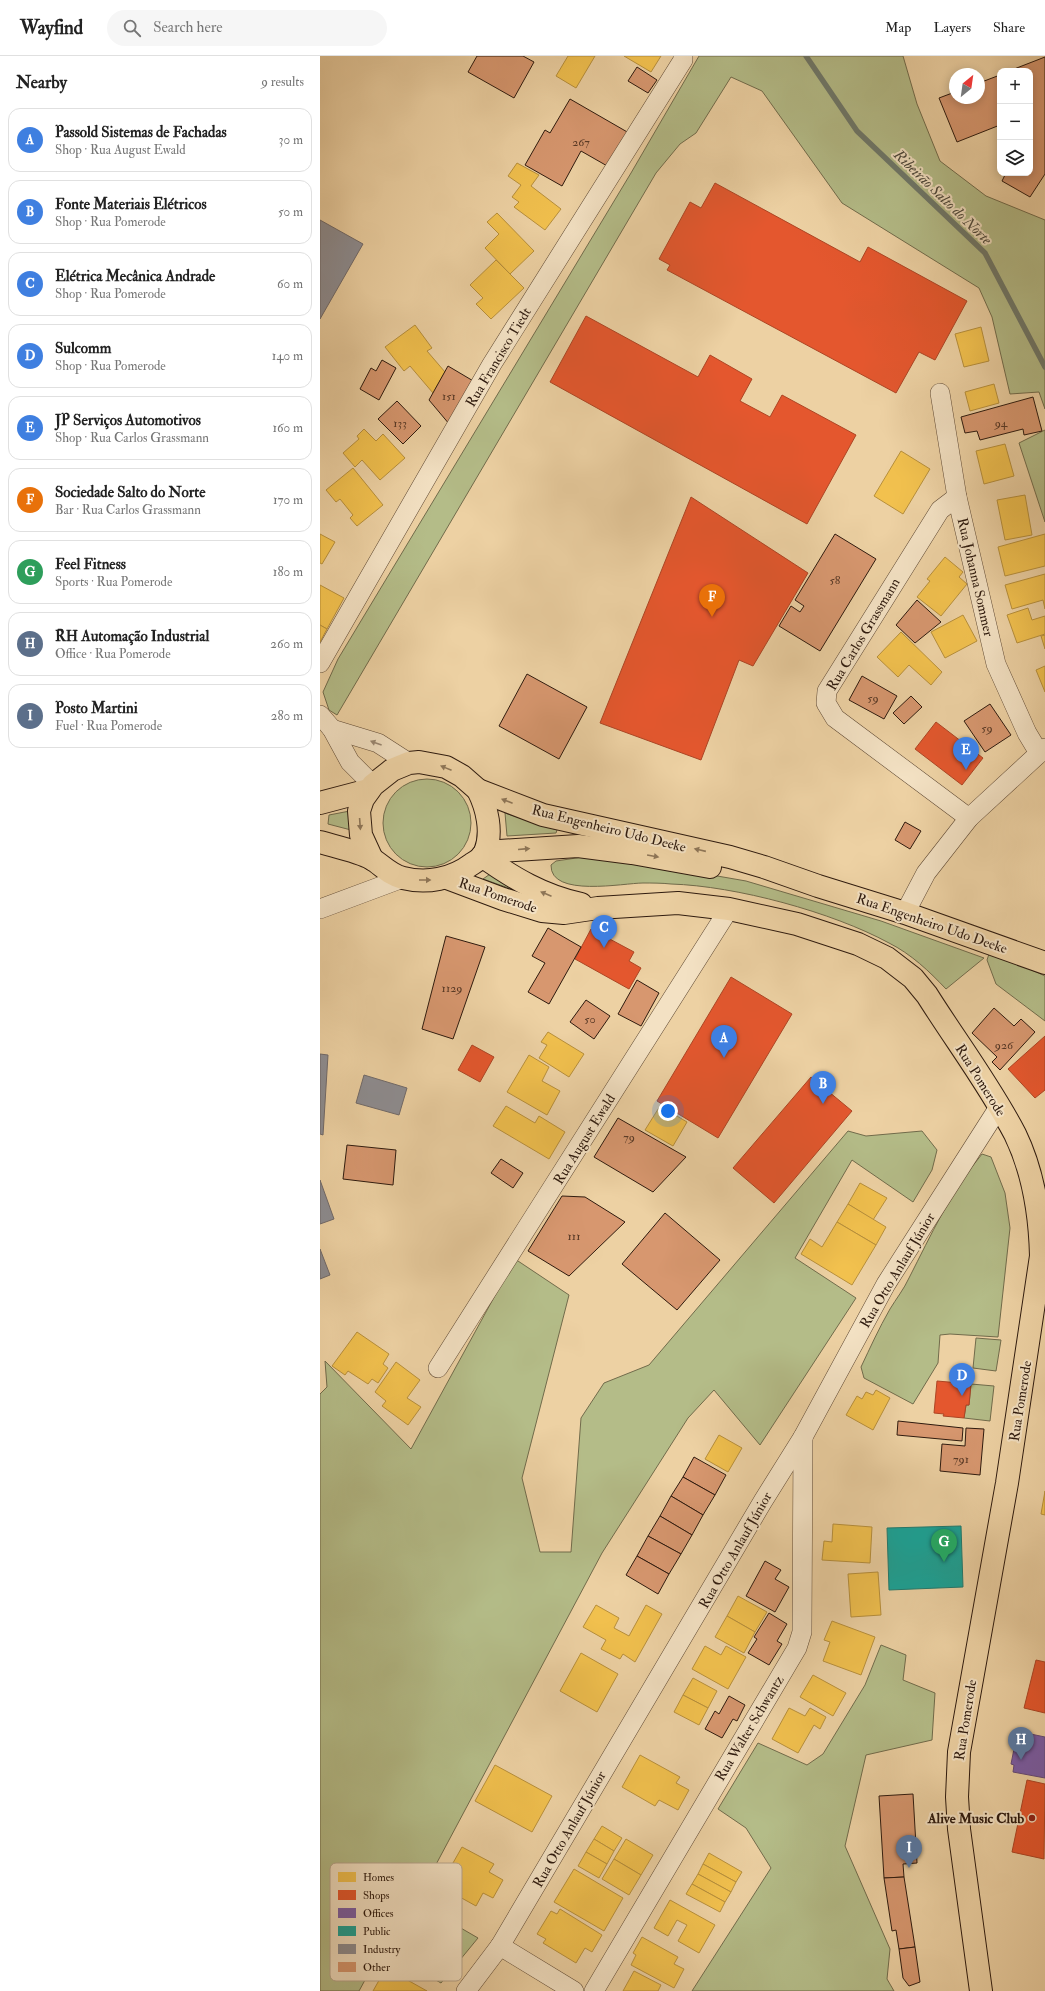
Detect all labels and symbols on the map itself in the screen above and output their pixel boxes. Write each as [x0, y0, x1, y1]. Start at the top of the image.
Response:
north arrow [949, 68, 985, 104]
house number: 267 [572, 135, 590, 150]
water label: Ribeirão Salto do Norte [889, 145, 996, 250]
street label: Rua Francisco Tiedt [462, 304, 535, 410]
house number: 151 [442, 389, 456, 404]
house number: 133 [393, 416, 407, 431]
house number: 94 [994, 416, 1008, 431]
street label: Rua Johanna Sommer [954, 516, 998, 639]
house number: 58 [830, 573, 841, 588]
street label: Rua Carlos Grassmann [823, 575, 904, 694]
pin: F [699, 584, 725, 617]
house number: 59 [867, 691, 879, 706]
house number: 59 [981, 721, 993, 736]
pin: E [953, 737, 979, 770]
one-way arrow [369, 739, 381, 745]
one-way arrow [440, 765, 452, 771]
one-way arrow [500, 797, 512, 803]
street label: Rua Engenheiro Udo Deeke [530, 801, 688, 856]
one-way arrow [356, 818, 363, 830]
one-way arrow [518, 845, 530, 852]
one-way arrow [694, 846, 706, 852]
one-way arrow [647, 854, 659, 860]
street label: Rua Pomerode [456, 874, 539, 917]
one-way arrow [419, 877, 432, 883]
one-way arrow [540, 890, 552, 896]
street label: Rua Engenheiro Udo Deeke [854, 890, 1010, 957]
pin: C [591, 915, 617, 948]
house number: 1129 [442, 981, 462, 996]
house number: 50 [584, 1012, 596, 1027]
pin: A [711, 1025, 737, 1058]
house number: 926 [994, 1038, 1014, 1053]
street label: Rua Pomerode [952, 1041, 1010, 1120]
pin: B [810, 1071, 836, 1104]
street label: Rua August Ewald [550, 1091, 619, 1188]
your location [658, 1101, 678, 1121]
house number: 79 [623, 1130, 635, 1145]
street label: Rua Otto Anlauf Júnior [856, 1209, 939, 1331]
house number: 111 [568, 1229, 580, 1244]
street label: Rua Pomerode [1006, 1359, 1035, 1443]
pin: D [949, 1363, 975, 1396]
house number: 791 [953, 1452, 969, 1467]
street label: Rua Otto Anlauf Júnior [695, 1488, 776, 1611]
pin: G [931, 1529, 957, 1562]
street label: Rua Walter Schwantz [711, 1672, 788, 1784]
street label: Rua Pomerode [951, 1678, 980, 1762]
pin: H [1008, 1727, 1034, 1760]
street label: Rua Otto Anlauf Júnior [529, 1767, 610, 1890]
place label: Alive Music Club [927, 1810, 1024, 1827]
marker: Alive Music Club [1027, 1813, 1037, 1823]
pin: I [896, 1835, 922, 1868]
legend [330, 1863, 462, 1981]
text: Homes [363, 1871, 394, 1884]
text: Shops [363, 1889, 390, 1903]
text: Offices [363, 1907, 394, 1920]
text: Public [363, 1925, 391, 1938]
text: Industry [363, 1943, 401, 1957]
text: Other [363, 1961, 391, 1974]

